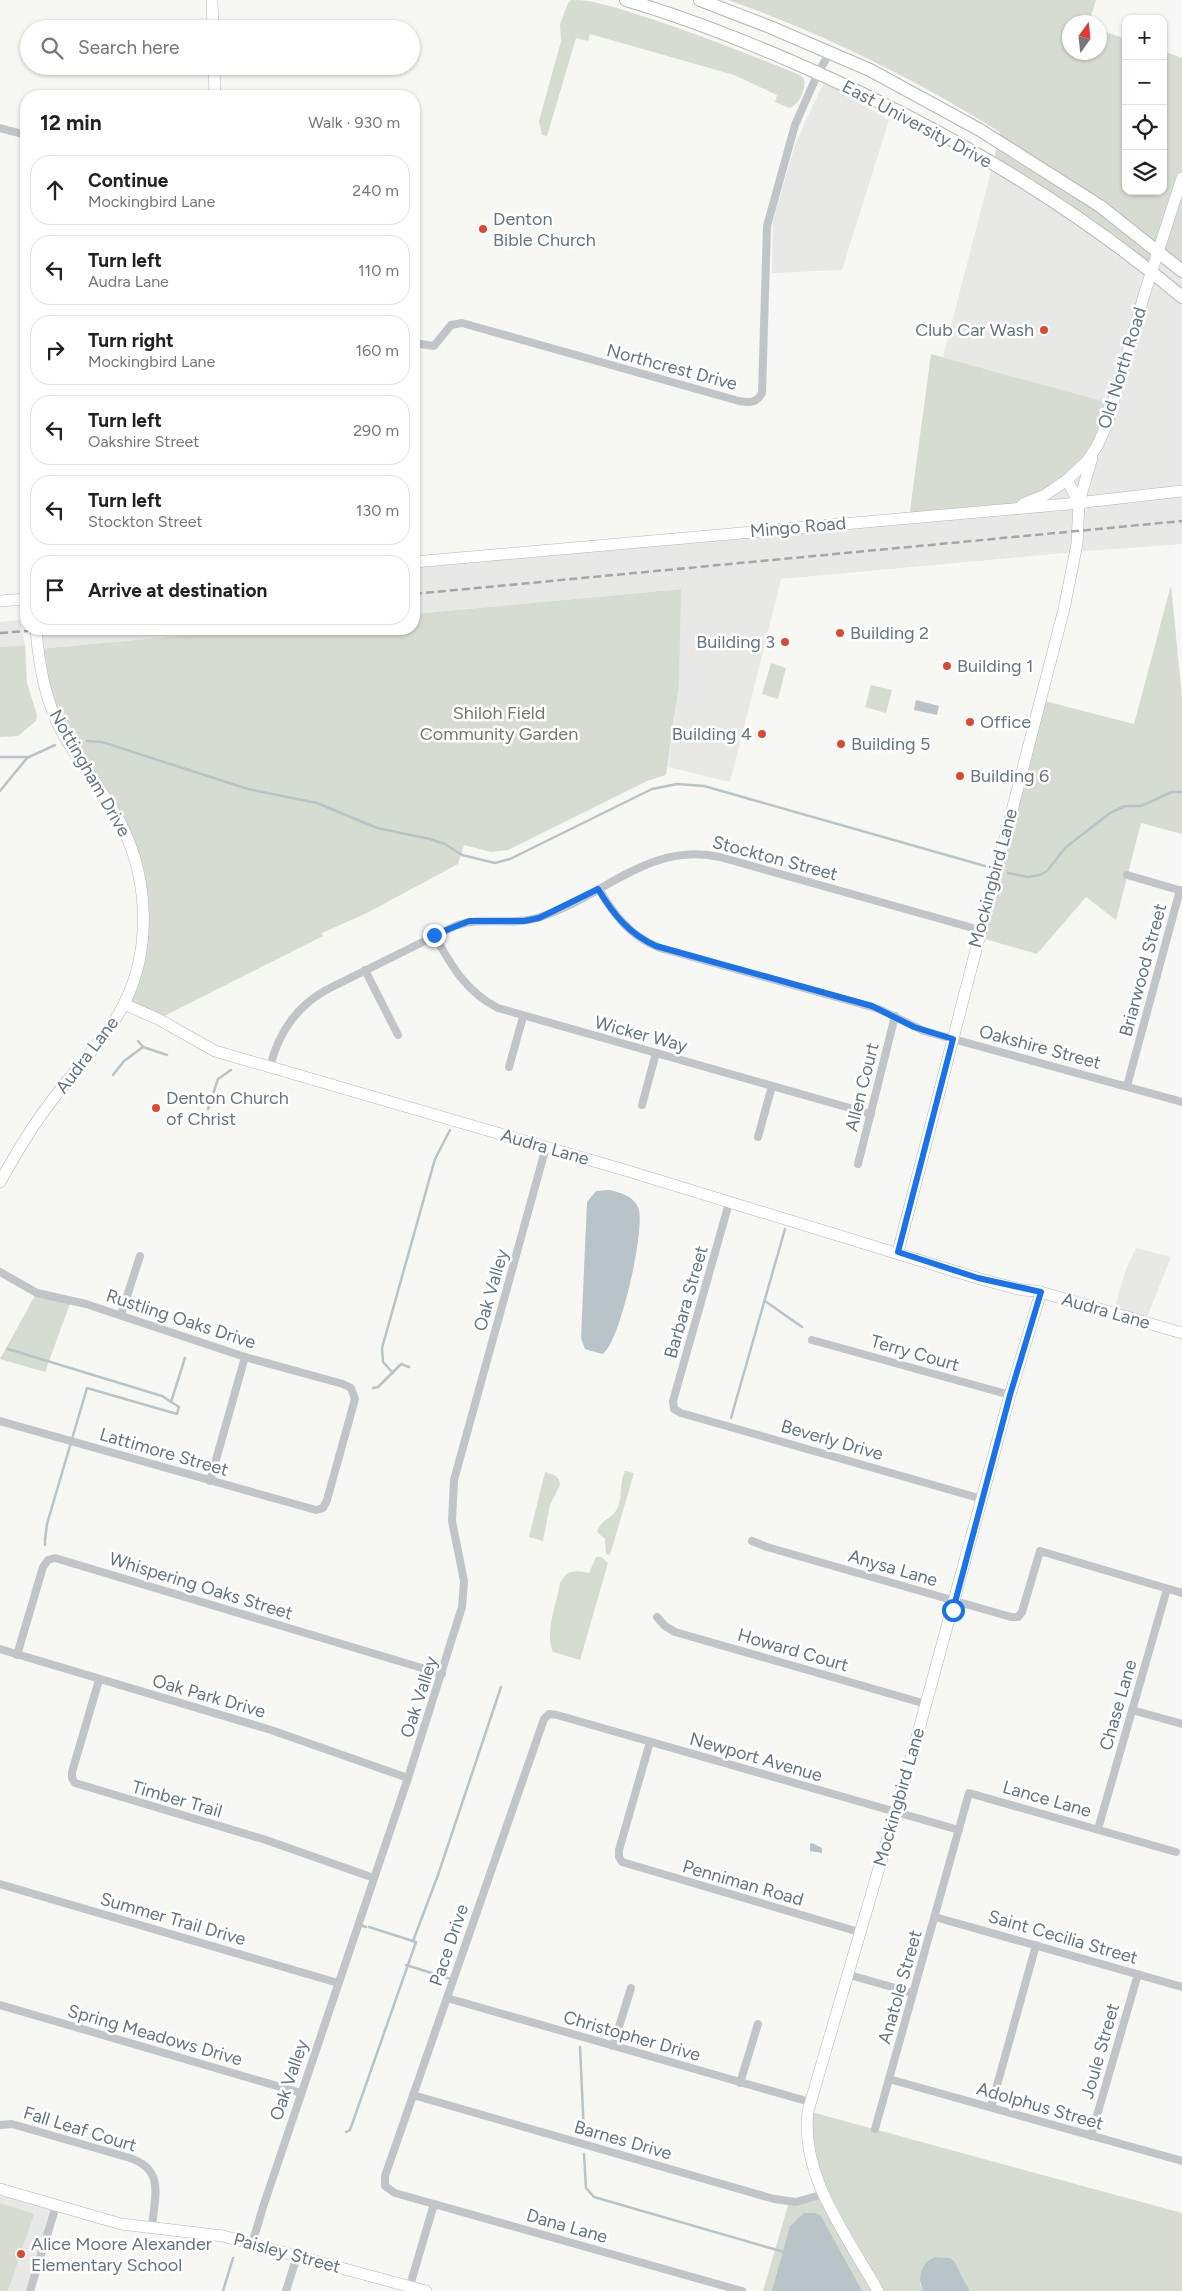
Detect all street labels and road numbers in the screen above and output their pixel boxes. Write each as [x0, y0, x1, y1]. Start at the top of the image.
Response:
street label: East University Drive [838, 75, 996, 173]
street label: Old North Road [1093, 304, 1151, 432]
street label: Northcrest Drive [604, 339, 740, 395]
street label: Mingo Road [749, 512, 847, 542]
street label: Nottingham Drive [45, 705, 135, 841]
street label: Mockingbird Lane [964, 806, 1022, 950]
street label: Stockton Street [710, 831, 840, 885]
street label: Briarwood Street [1115, 901, 1171, 1039]
street label: Wicker Way [592, 1011, 690, 1057]
street label: Audra Lane [51, 1012, 123, 1098]
street label: Oakshire Street [977, 1020, 1104, 1074]
street label: Allen Court [840, 1040, 884, 1134]
street label: Audra Lane [498, 1124, 592, 1170]
street label: Barbara Street [659, 1243, 713, 1361]
street label: Oak Valley [469, 1246, 513, 1334]
street label: Rustling Oaks Drive [103, 1284, 259, 1354]
street label: Audra Lane [1059, 1288, 1153, 1334]
street label: Terry Court [868, 1330, 962, 1376]
street label: Beverly Drive [778, 1415, 886, 1465]
street label: Lattimore Street [97, 1423, 231, 1481]
street label: Anysa Lane [846, 1545, 940, 1591]
street label: Whispering Oaks Street [107, 1548, 296, 1624]
street label: Howard Court [735, 1624, 851, 1676]
street label: Oak Valley [396, 1653, 443, 1740]
street label: Chase Lane [1095, 1657, 1141, 1753]
street label: Oak Park Drive [150, 1669, 268, 1723]
street label: Mockingbird Lane [869, 1725, 929, 1869]
street label: Newport Avenue [687, 1728, 825, 1786]
street label: Timber Trail [129, 1776, 225, 1822]
street label: Lance Lane [1000, 1776, 1094, 1822]
street label: Penniman Road [680, 1855, 806, 1911]
street label: Summer Trail Drive [98, 1888, 249, 1950]
street label: Pace Drive [425, 1901, 473, 1989]
street label: Saint Cecilia Street [986, 1905, 1141, 1969]
street label: Anatole Street [873, 1927, 927, 2046]
street label: Spring Meadows Drive [65, 2000, 245, 2071]
street label: Joule Street [1076, 2000, 1124, 2101]
street label: Christopher Drive [561, 2006, 703, 2066]
street label: Oak Valley [265, 2036, 313, 2123]
street label: Adolphus Street [974, 2077, 1106, 2135]
street label: Fall Leaf Court [21, 2101, 139, 2157]
street label: Barnes Drive [572, 2116, 675, 2164]
street label: Dana Lane [524, 2204, 610, 2248]
street label: Paisley Street [231, 2228, 343, 2278]

